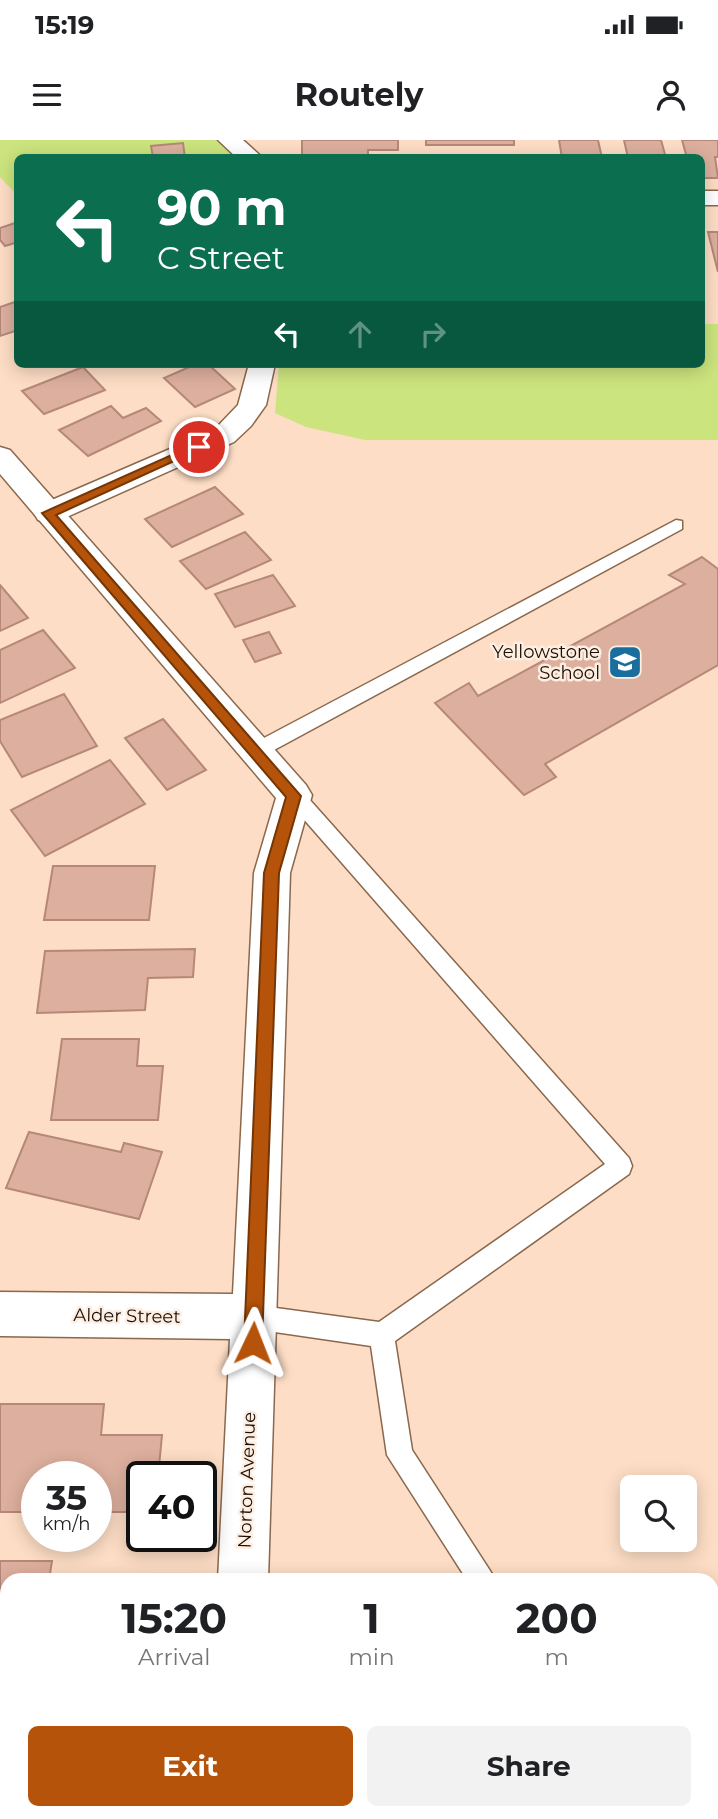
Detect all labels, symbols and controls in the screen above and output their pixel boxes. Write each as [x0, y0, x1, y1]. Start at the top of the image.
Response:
text: 15:19 [35, 9, 94, 41]
text: Routely [295, 75, 423, 114]
icon: menu [28, 76, 66, 114]
icon: person [652, 76, 690, 114]
text: 90 m [157, 178, 287, 237]
icon: left [42, 182, 133, 273]
text: C Street [157, 238, 285, 277]
icon: left [268, 315, 306, 353]
icon: ahead [341, 315, 379, 353]
icon: right [414, 315, 452, 353]
pin [169, 417, 229, 477]
icon: arrive [180, 428, 218, 466]
place label: Yellowstone School [492, 641, 600, 684]
school or university icon: Yellowstone School [606, 643, 644, 681]
street label: Alder Street [73, 1304, 181, 1328]
position arrow [216, 1306, 290, 1380]
street label: Norton Avenue [234, 1411, 260, 1549]
speed limit sign: 40 [126, 1461, 217, 1552]
map controls [620, 1475, 697, 1552]
button: search [620, 1475, 697, 1552]
text: 35 [46, 1476, 87, 1519]
text: km/h [42, 1513, 91, 1535]
text: 15:20 [121, 1592, 227, 1644]
text: 1 [363, 1592, 380, 1644]
text: 200 [516, 1592, 598, 1644]
text: Arrival [138, 1643, 210, 1671]
text: min [348, 1643, 395, 1671]
text: m [545, 1643, 569, 1671]
button: Exit [28, 1726, 353, 1806]
button: Share [367, 1726, 691, 1806]

